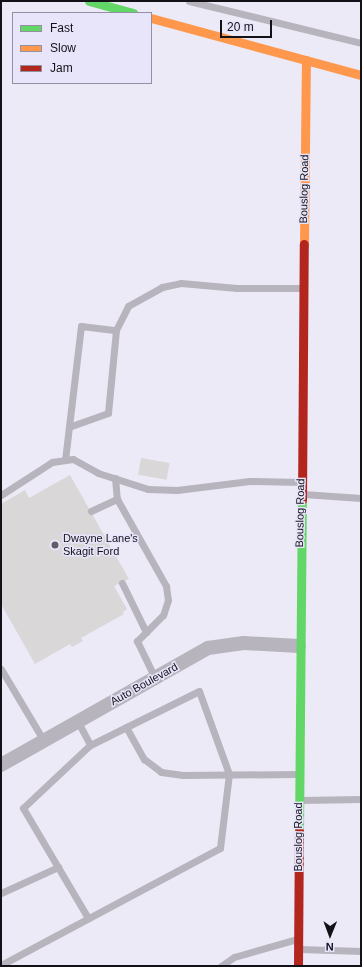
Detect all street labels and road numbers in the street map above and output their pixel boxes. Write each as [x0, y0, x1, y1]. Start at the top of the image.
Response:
street label: Bouslog Road [297, 154, 311, 224]
street label: Bouslog Road [293, 478, 307, 548]
street label: Auto Boulevard [108, 660, 180, 708]
street label: Bouslog Road [291, 802, 305, 872]

